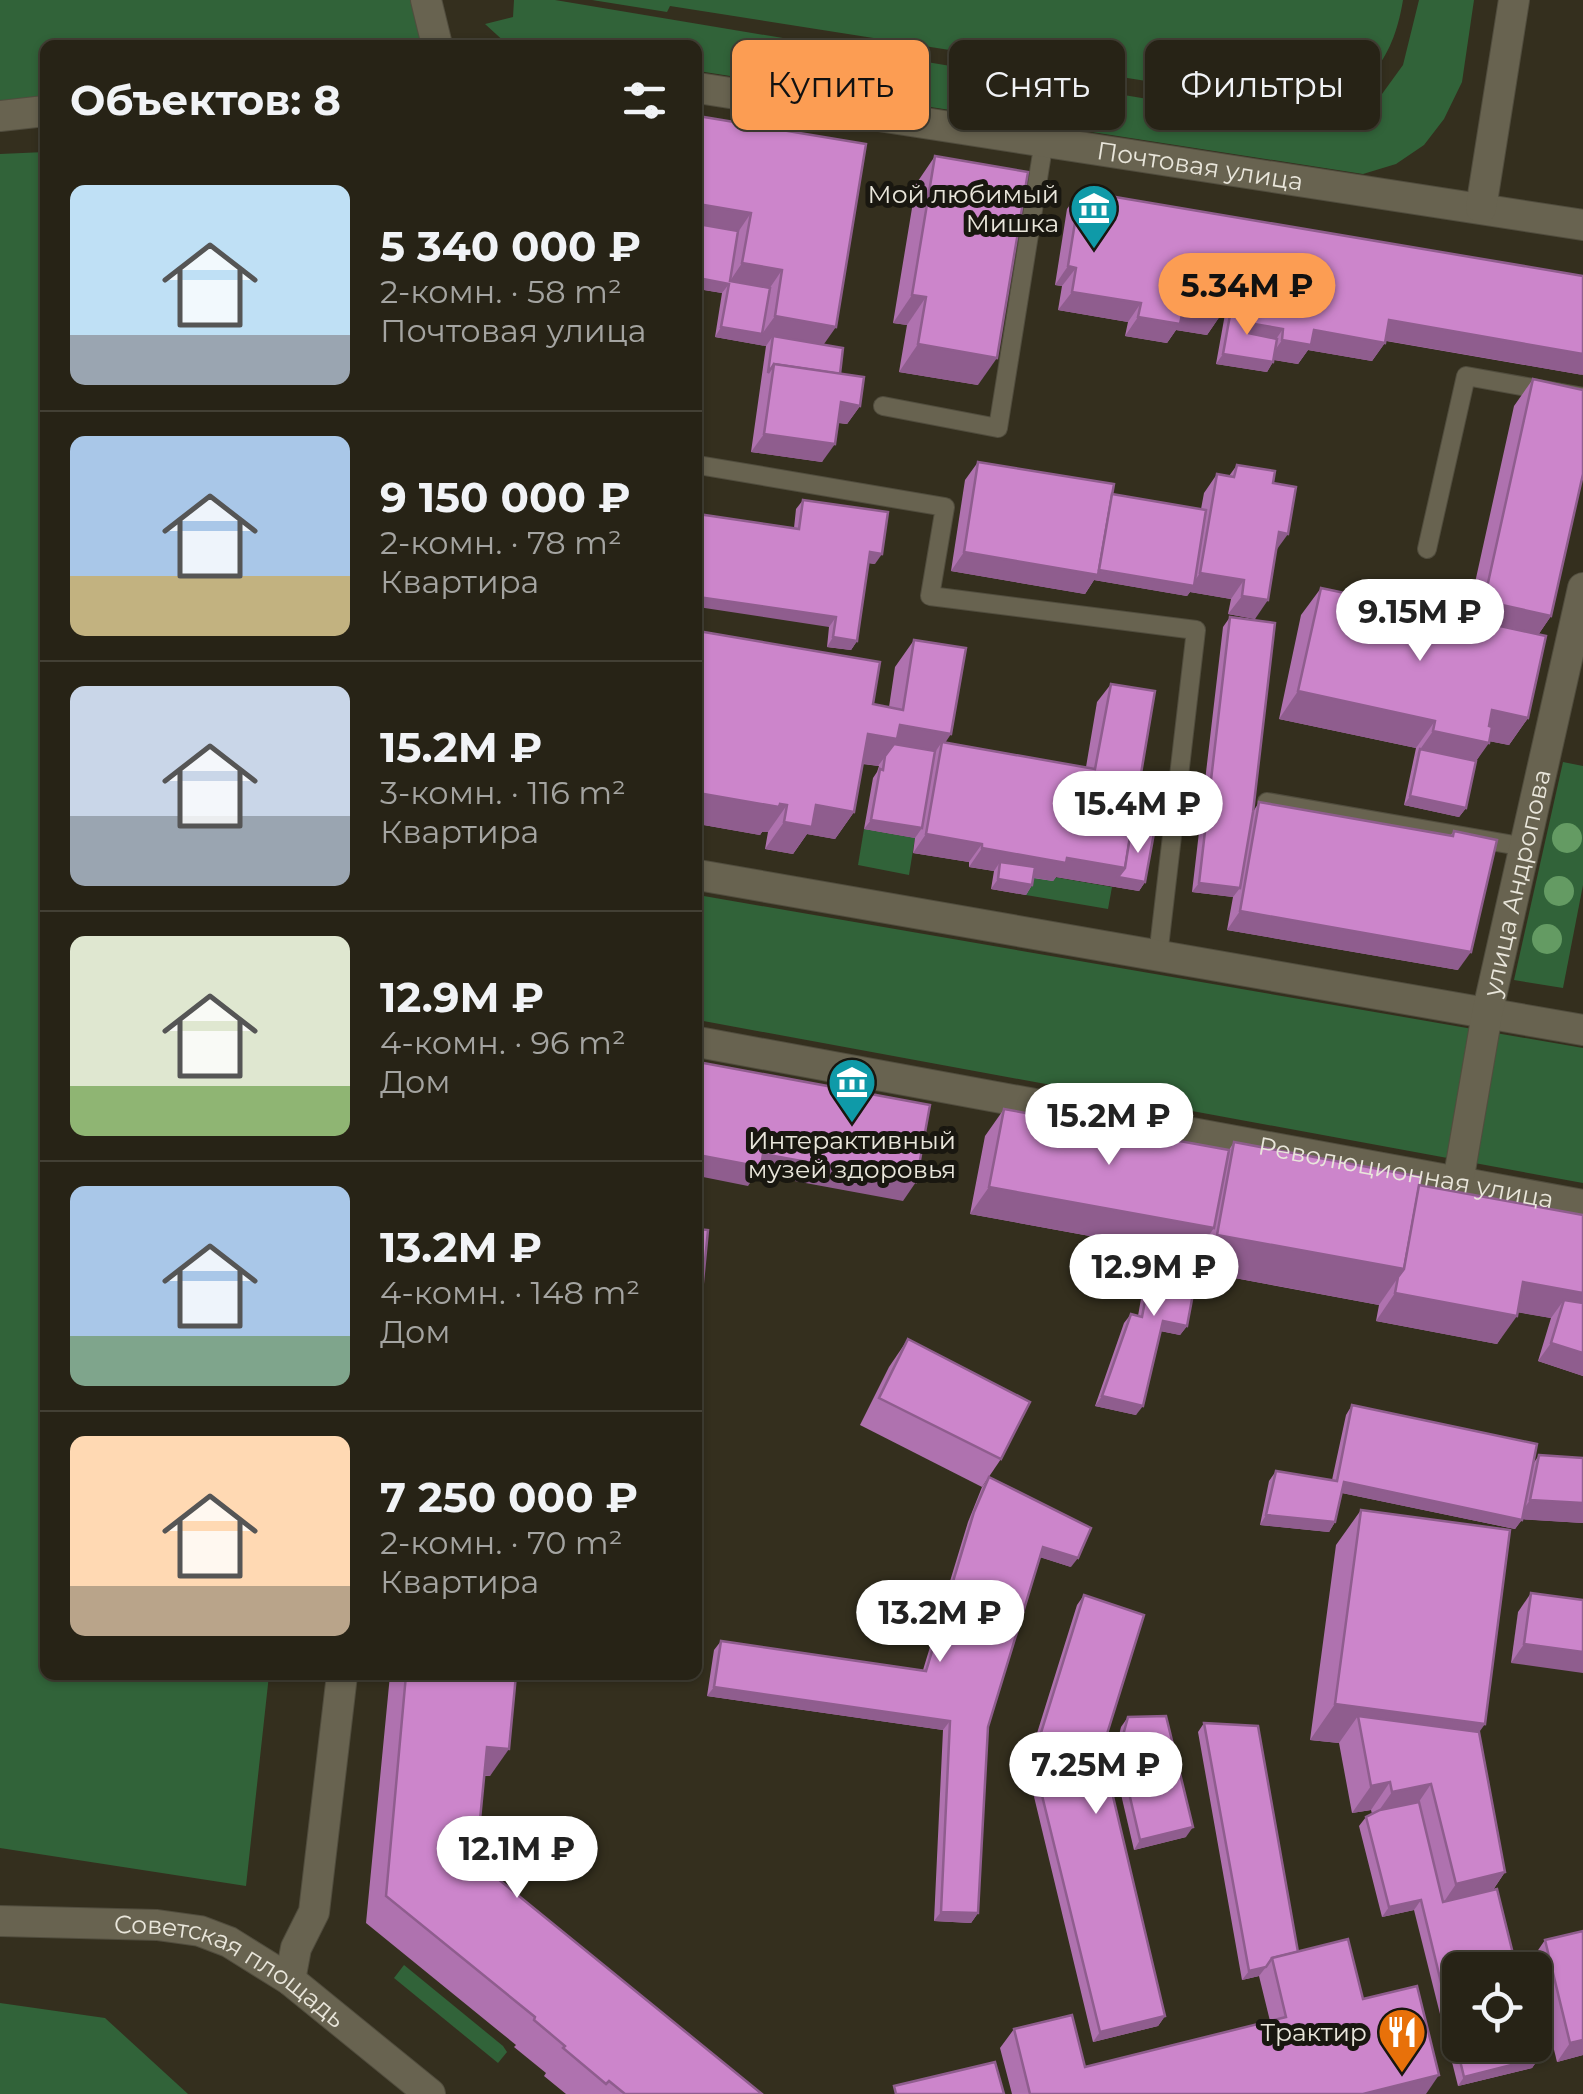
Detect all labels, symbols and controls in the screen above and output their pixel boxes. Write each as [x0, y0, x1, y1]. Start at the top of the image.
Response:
chip: Купить [732, 40, 929, 130]
chip: Снять [949, 40, 1125, 130]
chip: Фильтры [1145, 40, 1380, 130]
icon: filters [617, 73, 672, 128]
text: Объектов: 8 [70, 74, 341, 126]
street label: Почтовая улица [1095, 135, 1305, 196]
place label: Мой любимый Мишка [868, 179, 1059, 238]
museum icon: Мой любимый Мишка [1068, 182, 1120, 250]
text: 5 340 000 ₽ [380, 220, 641, 272]
icon: home [150, 225, 270, 345]
pin: 5.34M ₽ [1155, 253, 1339, 338]
text: 5.34M ₽ [1180, 266, 1314, 305]
text: 2-комн. · 58 m² [380, 272, 622, 311]
text: Почтовая улица [380, 311, 646, 350]
text: 9 150 000 ₽ [380, 471, 631, 523]
icon: home [150, 476, 270, 596]
text: 2-комн. · 78 m² [380, 523, 622, 562]
text: Квартира [380, 562, 539, 601]
pin: 9.15M ₽ [1328, 579, 1512, 664]
text: 9.15M ₽ [1358, 592, 1482, 631]
text: 15.2M ₽ [380, 721, 542, 773]
icon: home [150, 726, 270, 846]
street label: улица Андропова [1476, 766, 1557, 1000]
pin: 15.4M ₽ [1046, 771, 1230, 856]
text: 3-комн. · 116 m² [380, 773, 626, 812]
text: 15.4M ₽ [1075, 784, 1201, 823]
text: Квартира [380, 812, 539, 851]
text: 12.9M ₽ [380, 971, 544, 1023]
icon: home [150, 976, 270, 1096]
text: 4-комн. · 96 m² [380, 1023, 626, 1062]
museum icon: Интерактивный музей здоровья [826, 1056, 878, 1124]
text: Дом [380, 1062, 451, 1101]
pin: 15.2M ₽ [1017, 1083, 1201, 1168]
text: 15.2M ₽ [1047, 1096, 1171, 1135]
place label: Интерактивный музей здоровья [748, 1125, 956, 1184]
street label: Революционная улица [1256, 1131, 1556, 1214]
text: 13.2M ₽ [380, 1221, 542, 1273]
icon: home [150, 1226, 270, 1346]
pin: 12.9M ₽ [1062, 1234, 1246, 1319]
text: 12.9M ₽ [1092, 1247, 1216, 1286]
text: 4-комн. · 148 m² [380, 1273, 640, 1312]
text: Дом [380, 1312, 451, 1351]
text: 7 250 000 ₽ [380, 1471, 638, 1523]
icon: home [150, 1476, 270, 1596]
text: 2-комн. · 70 m² [380, 1523, 623, 1562]
text: Квартира [380, 1562, 539, 1601]
pin: 13.2M ₽ [848, 1580, 1032, 1665]
text: 13.2M ₽ [878, 1593, 1002, 1632]
pin: 7.25M ₽ [1004, 1732, 1188, 1817]
text: 7.25M ₽ [1031, 1745, 1161, 1784]
pin: 12.1M ₽ [425, 1816, 609, 1901]
text: 12.1M ₽ [459, 1829, 575, 1868]
street label: Советская площадь [114, 1909, 351, 2034]
map controls [1442, 1952, 1552, 2062]
button: locate [1442, 1952, 1552, 2062]
restaurant icon: Трактир [1376, 2006, 1428, 2074]
place label: Трактир [1261, 2017, 1367, 2047]

